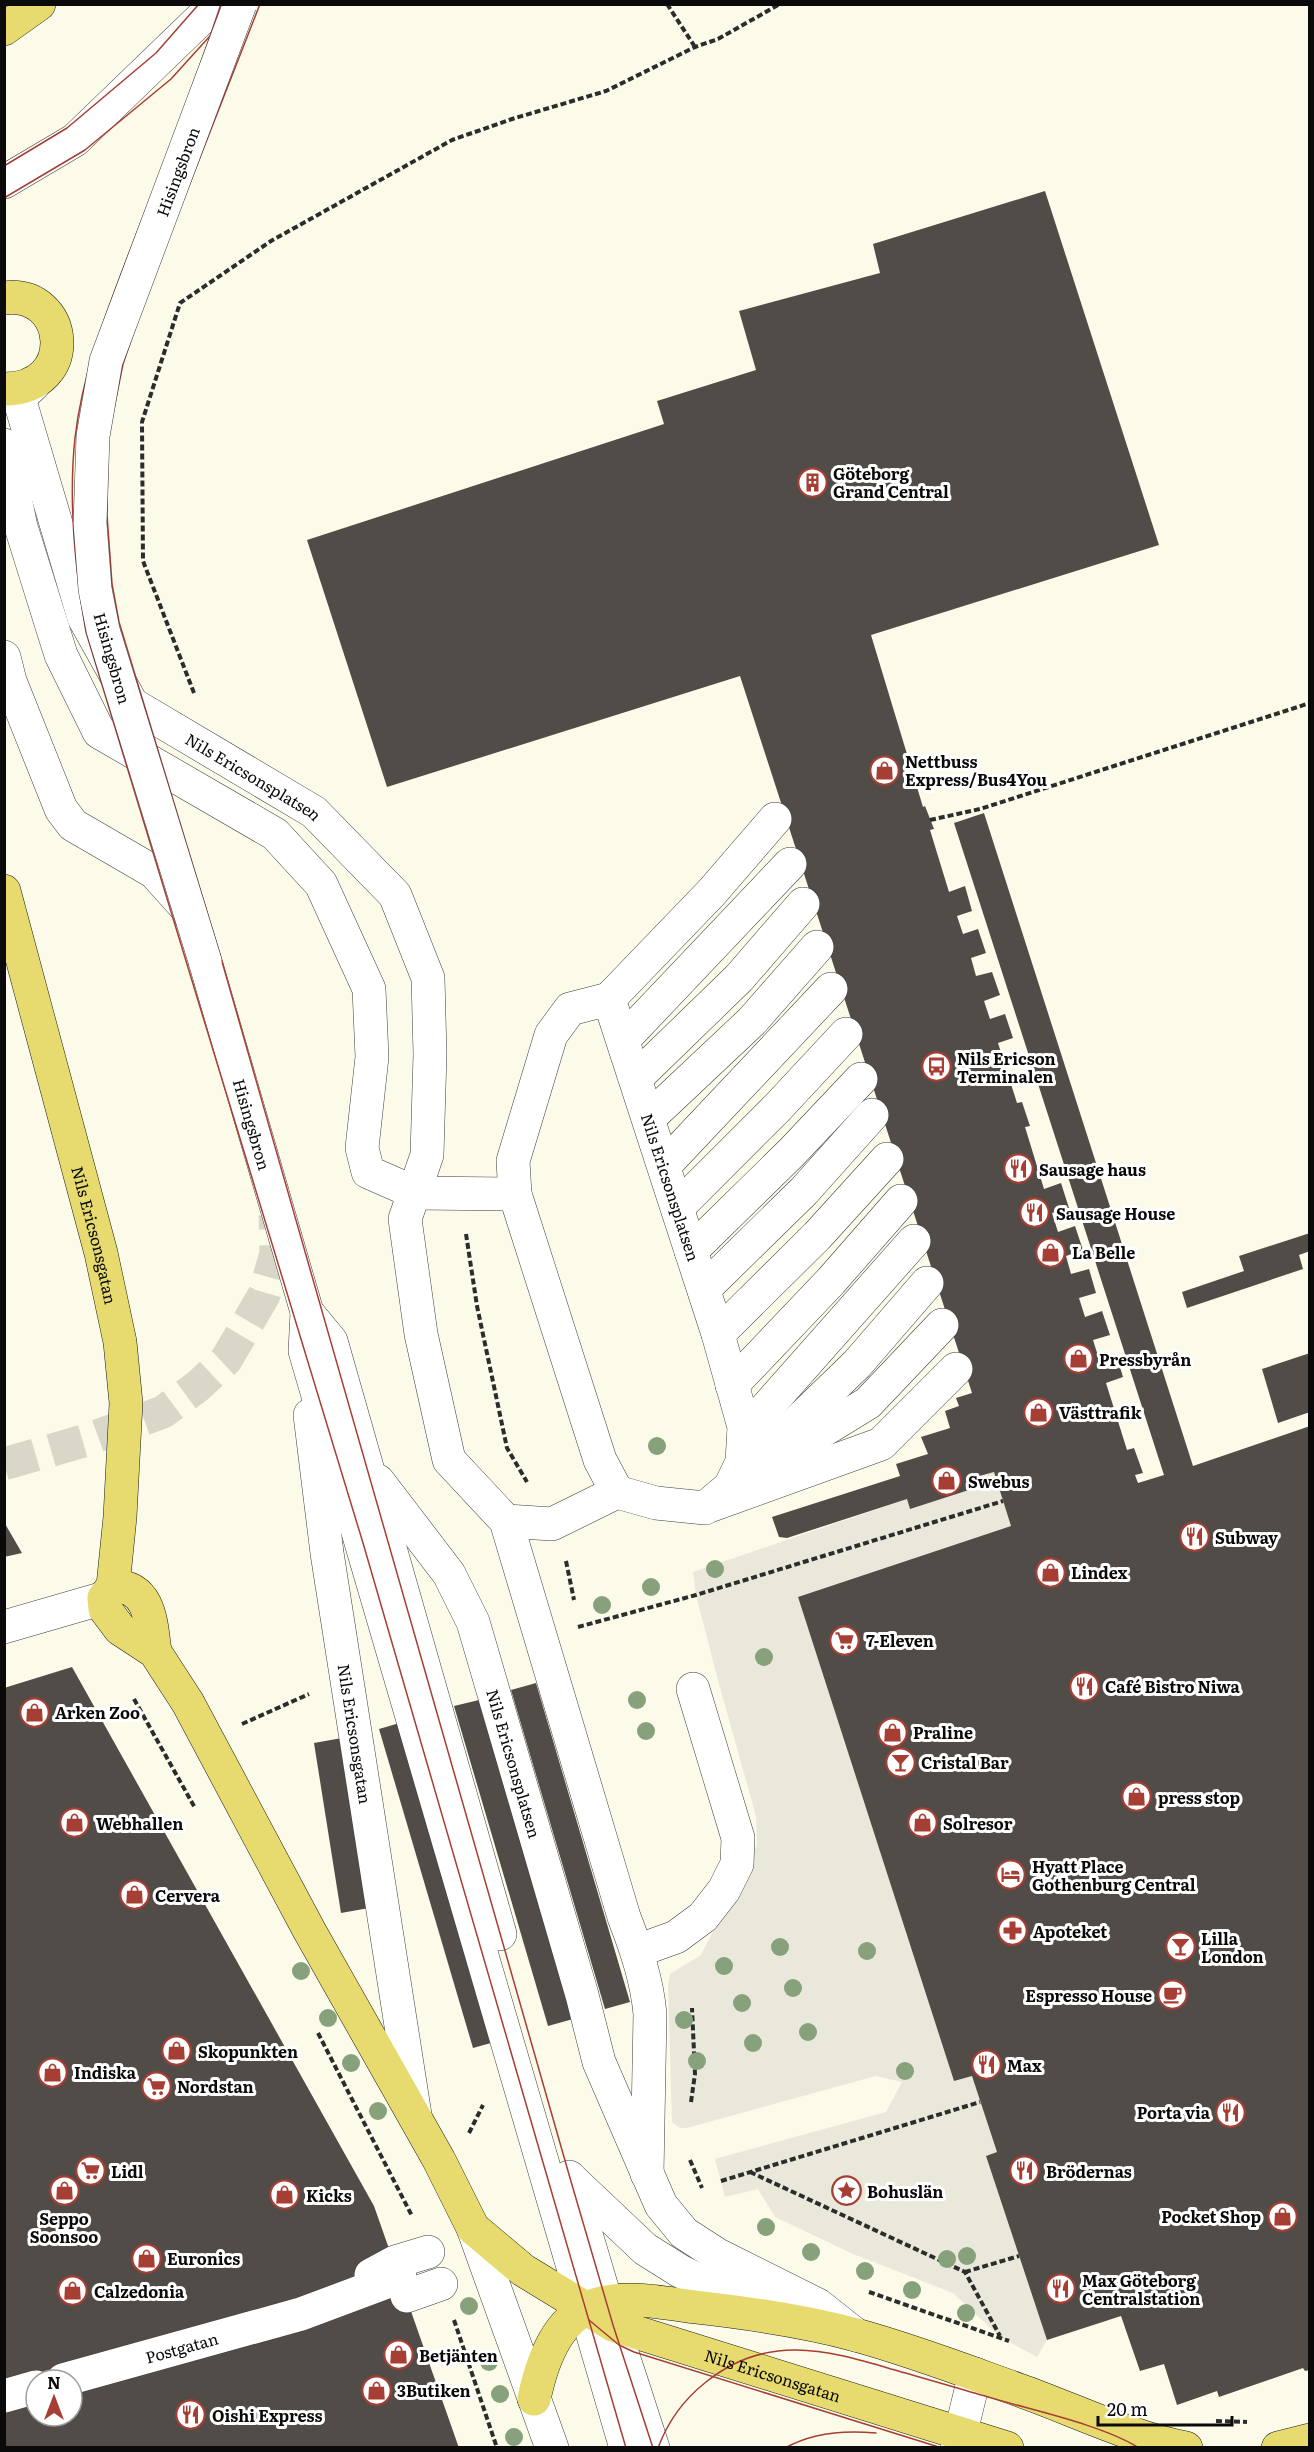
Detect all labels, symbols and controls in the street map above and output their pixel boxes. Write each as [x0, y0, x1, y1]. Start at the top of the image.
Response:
street label: Hisingsbron [149, 123, 205, 220]
place label: Göteborg Grand Central [833, 461, 949, 503]
building icon: Göteborg Grand Central [796, 466, 828, 498]
street label: Hisingsbron [88, 609, 138, 707]
street label: Nils Ericsonsplatsen [181, 727, 328, 826]
place label: Nettbuss Express/Bus4You [905, 749, 1047, 791]
shop icon: Nettbuss Express/Bus4You [868, 754, 900, 786]
place label: Nils Ericson Terminalen [957, 1046, 1056, 1088]
bus stop icon: Nils Ericson Terminalen [920, 1051, 952, 1083]
street label: Hisingsbron [228, 1076, 277, 1173]
street label: Nils Ericsonsplatsen [636, 1110, 706, 1265]
restaurant icon: Sausage haus [1002, 1153, 1034, 1185]
place label: Sausage haus [1039, 1157, 1146, 1181]
street label: Nils Ericsonsgatan [66, 1163, 124, 1307]
restaurant icon: Sausage House [1019, 1197, 1051, 1229]
place label: Sausage House [1056, 1201, 1175, 1225]
shop icon: La Belle [1035, 1236, 1067, 1268]
place label: La Belle [1072, 1240, 1135, 1264]
shop icon: Pressbyrån [1062, 1343, 1094, 1375]
place label: Pressbyrån [1099, 1347, 1191, 1371]
shop icon: Västtrafik [1022, 1396, 1054, 1428]
place label: Västtrafik [1059, 1400, 1142, 1424]
shop icon: Swebus [931, 1465, 963, 1497]
place label: Swebus [968, 1469, 1029, 1493]
restaurant icon: Subway [1178, 1521, 1210, 1553]
place label: Subway [1215, 1525, 1278, 1549]
shop icon: Lindex [1034, 1556, 1066, 1588]
place label: Lindex [1071, 1560, 1128, 1584]
supermarket icon: 7-Eleven [829, 1624, 861, 1656]
place label: 7-Eleven [866, 1628, 934, 1652]
street label: Nils Ericsonsgatan [332, 1662, 378, 1806]
restaurant icon: Café Bistro Niwa [1068, 1670, 1100, 1702]
place label: Café Bistro Niwa [1105, 1674, 1240, 1698]
street label: Nils Ericsonsplatsen [481, 1686, 548, 1841]
shop icon: Arken Zoo [18, 1696, 50, 1728]
place label: Arken Zoo [55, 1700, 140, 1724]
shop icon: Praline [876, 1716, 908, 1748]
place label: Praline [913, 1720, 973, 1744]
bar icon: Cristal Bar [884, 1746, 916, 1778]
place label: Cristal Bar [921, 1750, 1009, 1774]
shop icon: press stop [1121, 1781, 1153, 1813]
place label: press stop [1158, 1785, 1240, 1809]
shop icon: Webhallen [59, 1807, 91, 1839]
shop icon: Solresor [906, 1807, 938, 1839]
place label: Webhallen [96, 1811, 183, 1835]
place label: Solresor [943, 1811, 1013, 1835]
place label: Hyatt Place Gothenburg Central [1032, 1854, 1196, 1896]
hotel icon: Hyatt Place Gothenburg Central [995, 1859, 1027, 1891]
shop icon: Cervera [118, 1879, 150, 1911]
place label: Cervera [155, 1883, 221, 1907]
pharmacy icon: Apoteket [996, 1915, 1028, 1947]
place label: Apoteket [1033, 1919, 1107, 1943]
place label: Lilla London [1201, 1926, 1264, 1968]
bar icon: Lilla London [1164, 1931, 1196, 1963]
cafe icon: Espresso House [1157, 1979, 1189, 2011]
place label: Espresso House [1025, 1983, 1152, 2007]
shop icon: Skopunkten [161, 2035, 193, 2067]
place label: Skopunkten [198, 2039, 298, 2063]
restaurant icon: Max [970, 2049, 1002, 2081]
place label: Max [1007, 2053, 1042, 2077]
shop icon: Indiska [37, 2056, 69, 2088]
place label: Indiska [74, 2060, 137, 2084]
supermarket icon: Nordstan [140, 2070, 172, 2102]
place label: Nordstan [177, 2074, 254, 2098]
restaurant icon: Porta via [1215, 2096, 1247, 2128]
place label: Porta via [1137, 2100, 1211, 2124]
supermarket icon: Lidl [74, 2155, 106, 2187]
restaurant icon: Brödernas [1009, 2155, 1041, 2187]
place label: Lidl [111, 2159, 144, 2183]
place label: Brödernas [1046, 2159, 1132, 2183]
shop icon: Seppo Soonsoo [48, 2174, 80, 2206]
place icon: Bohuslän [830, 2175, 862, 2207]
shop icon: Kicks [269, 2179, 301, 2211]
place label: Bohuslän [867, 2179, 943, 2203]
place label: Kicks [306, 2183, 352, 2207]
shop icon: Pocket Shop [1266, 2200, 1298, 2232]
place label: Pocket Shop [1161, 2204, 1261, 2228]
place label: Seppo Soonsoo [30, 2206, 98, 2248]
shop icon: Euronics [130, 2242, 162, 2274]
place label: Euronics [167, 2246, 240, 2270]
place label: Max Göteborg Centralstation [1082, 2268, 1201, 2310]
restaurant icon: Max Göteborg Centralstation [1045, 2273, 1077, 2305]
shop icon: Calzedonia [57, 2275, 89, 2307]
place label: Calzedonia [94, 2279, 185, 2303]
street label: Postgatan [142, 2325, 221, 2369]
shop icon: Betjänten [382, 2339, 414, 2371]
street label: Nils Ericsonsgatan [702, 2342, 844, 2408]
place label: Betjänten [419, 2343, 498, 2367]
north arrow [24, 2368, 84, 2428]
text: N [47, 2370, 61, 2394]
shop icon: 3Butiken [360, 2374, 392, 2406]
place label: 3Butiken [397, 2378, 471, 2402]
scale bar [1098, 2389, 1232, 2427]
text: 20 m [1107, 2395, 1148, 2422]
restaurant icon: Oishi Express [175, 2399, 207, 2431]
place label: Oishi Express [212, 2403, 322, 2427]

